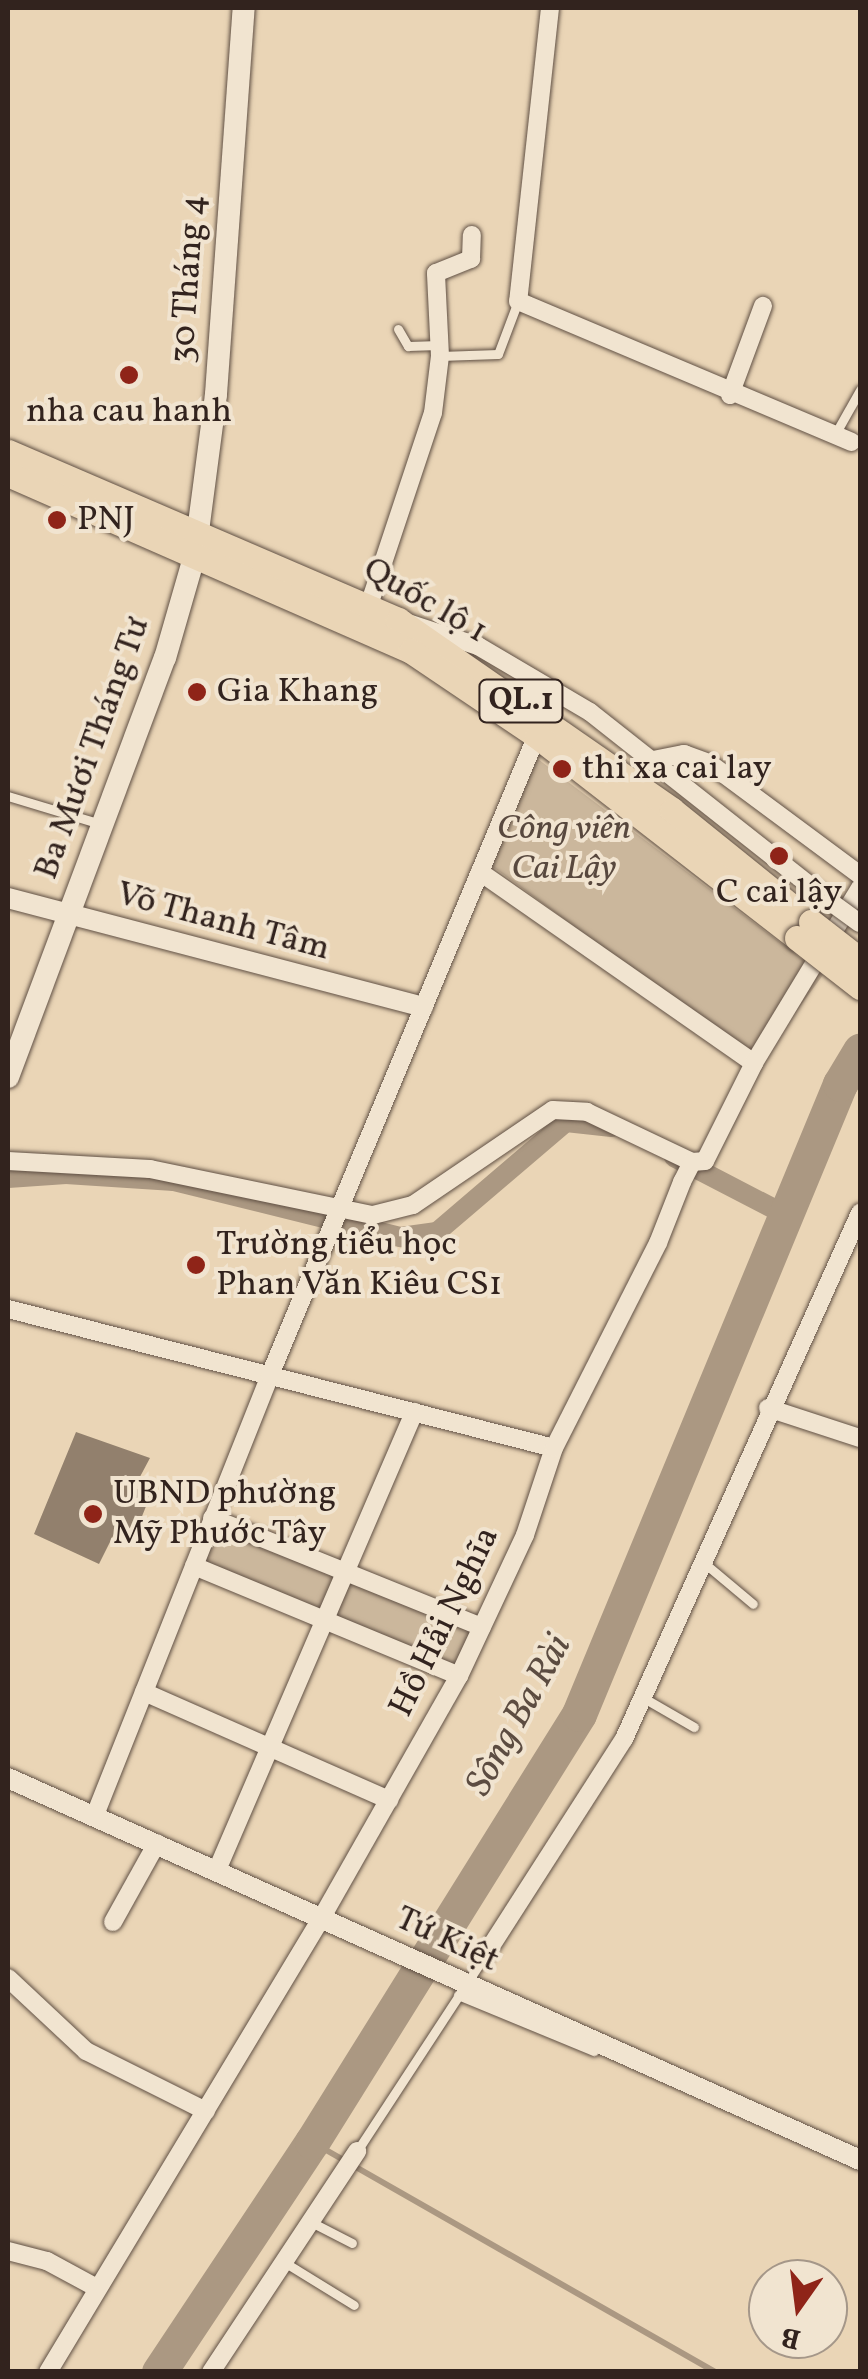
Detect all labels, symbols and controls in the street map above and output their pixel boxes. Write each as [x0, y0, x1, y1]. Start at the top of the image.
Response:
street label: 30 Tháng 4 [162, 193, 216, 365]
marker: nha cau hanh [118, 364, 140, 386]
place label: nha cau hanh [26, 391, 232, 433]
place label: PNJ [77, 499, 135, 541]
marker: PNJ [46, 509, 68, 531]
street label: Quốc lộ 1 [355, 549, 495, 653]
street label: Ba Mươi Tháng Tư [26, 610, 160, 886]
place label: Gia Khang [217, 671, 378, 713]
road number: QL.1 [476, 674, 566, 728]
marker: Gia Khang [186, 681, 208, 703]
place label: thi xa cai lay [582, 748, 772, 790]
marker: thi xa cai lay [551, 758, 573, 780]
park label: Công viên Cai Lậy [497, 808, 631, 890]
marker: C cai lậy [768, 845, 790, 867]
place label: C cai lậy [716, 872, 842, 914]
street label: Võ Thanh Tâm [111, 873, 335, 971]
place label: Trường tiểu học Phan Văn Kiêu CS1 [216, 1224, 503, 1306]
marker: Trường tiểu học Phan Văn Kiêu CS1 [185, 1254, 207, 1276]
place label: UBND phường Mỹ Phước Tây [113, 1473, 336, 1555]
marker: UBND phường Mỹ Phước Tây [82, 1503, 104, 1525]
street label: Hồ Hải Nghĩa [381, 1520, 509, 1724]
water label: Sông Ba Rài [457, 1628, 583, 1804]
street label: Tứ Kiệt [389, 1898, 505, 1982]
north arrow [748, 2259, 848, 2359]
text: B [777, 2315, 805, 2358]

